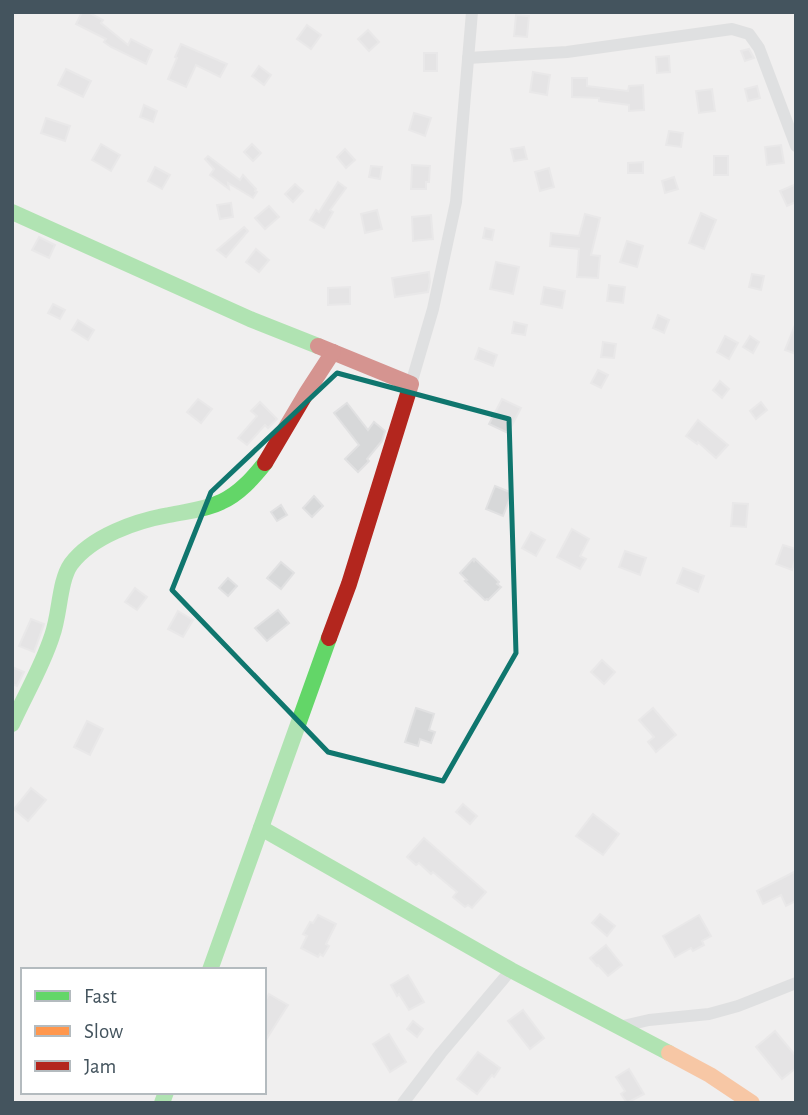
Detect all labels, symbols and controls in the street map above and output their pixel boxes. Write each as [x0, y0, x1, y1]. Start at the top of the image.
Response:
legend [21, 968, 266, 1094]
text: Fast [84, 986, 117, 1007]
text: Slow [84, 1021, 123, 1042]
text: Jam [84, 1056, 116, 1077]

